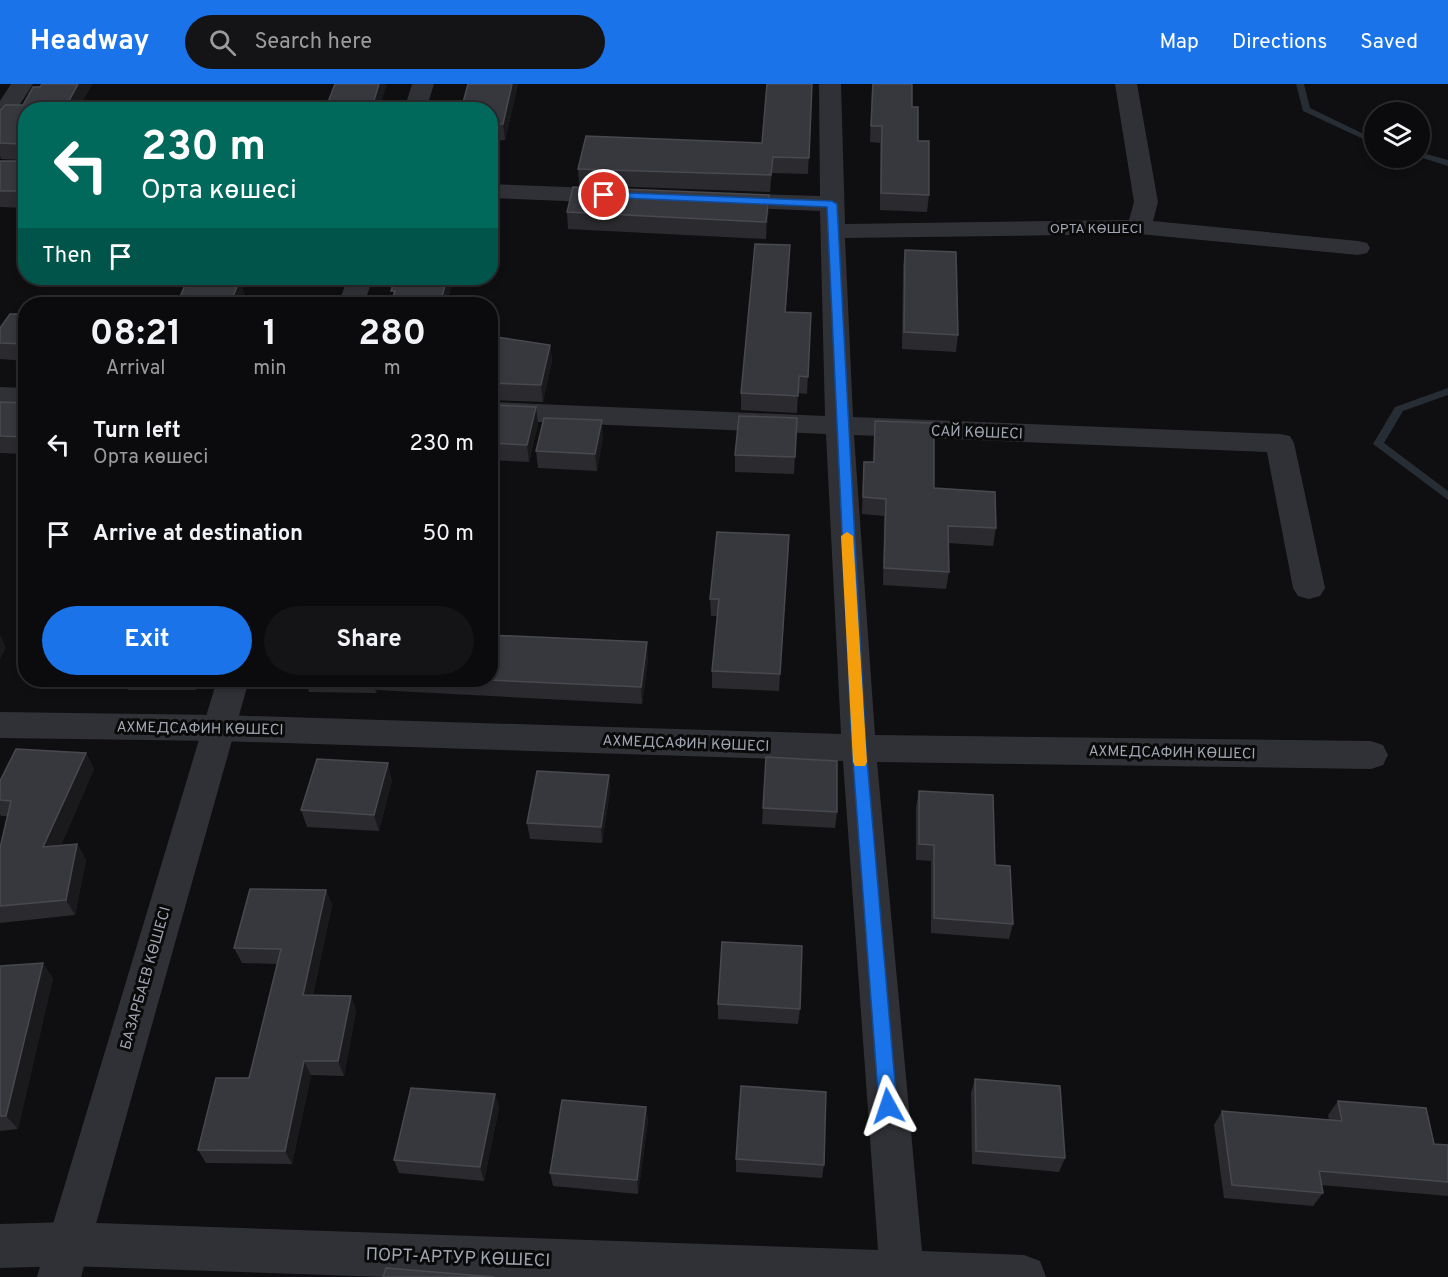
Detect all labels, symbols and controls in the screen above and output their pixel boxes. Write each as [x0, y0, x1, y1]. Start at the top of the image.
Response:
search box [185, 15, 605, 69]
text: Headway [30, 24, 149, 60]
icon: search [206, 26, 239, 59]
text: Search here [254, 29, 372, 56]
text: Map [1159, 29, 1199, 56]
text: Directions [1232, 29, 1327, 56]
text: Saved [1360, 29, 1418, 56]
map controls [1364, 102, 1430, 168]
button: layers [1364, 102, 1430, 168]
text: 230 m [141, 122, 266, 175]
icon: left [42, 126, 120, 204]
pin [578, 169, 629, 220]
text: Орта көшесі [141, 174, 297, 208]
icon: arrive [587, 178, 620, 211]
street label: ОРТА КӨШЕСІ [1050, 221, 1142, 238]
icon: arrive [104, 240, 137, 273]
text: Then [42, 243, 92, 270]
text: 08:21 [90, 312, 181, 358]
text: 1 [263, 312, 277, 358]
text: 280 [358, 312, 426, 358]
text: Arrival [106, 356, 165, 382]
text: min [253, 356, 286, 382]
text: m [384, 356, 401, 382]
text: Turn left [93, 418, 181, 445]
street label: САЙ КӨШЕСІ [931, 420, 1023, 445]
icon: left [42, 428, 75, 461]
text: 230 m [410, 431, 474, 458]
text: Орта көшесі [93, 445, 208, 471]
icon: arrive [42, 518, 75, 551]
text: Arrive at destination [93, 521, 303, 548]
text: 50 m [422, 521, 474, 548]
button: Exit [42, 606, 252, 675]
button: Share [264, 606, 474, 675]
street label: АХМЕДСАФИН КӨШЕСІ [116, 719, 284, 740]
street label: АХМЕДСАФИН КӨШЕСІ [602, 732, 770, 757]
street label: АХМЕДСАФИН КӨШЕСІ [1088, 743, 1256, 764]
street label: БАЗАРБАЕВ КӨШЕСІ [117, 905, 176, 1052]
position arrow [856, 1074, 920, 1138]
street label: ПОРТ-АРТУР КӨШЕСІ [365, 1244, 551, 1273]

